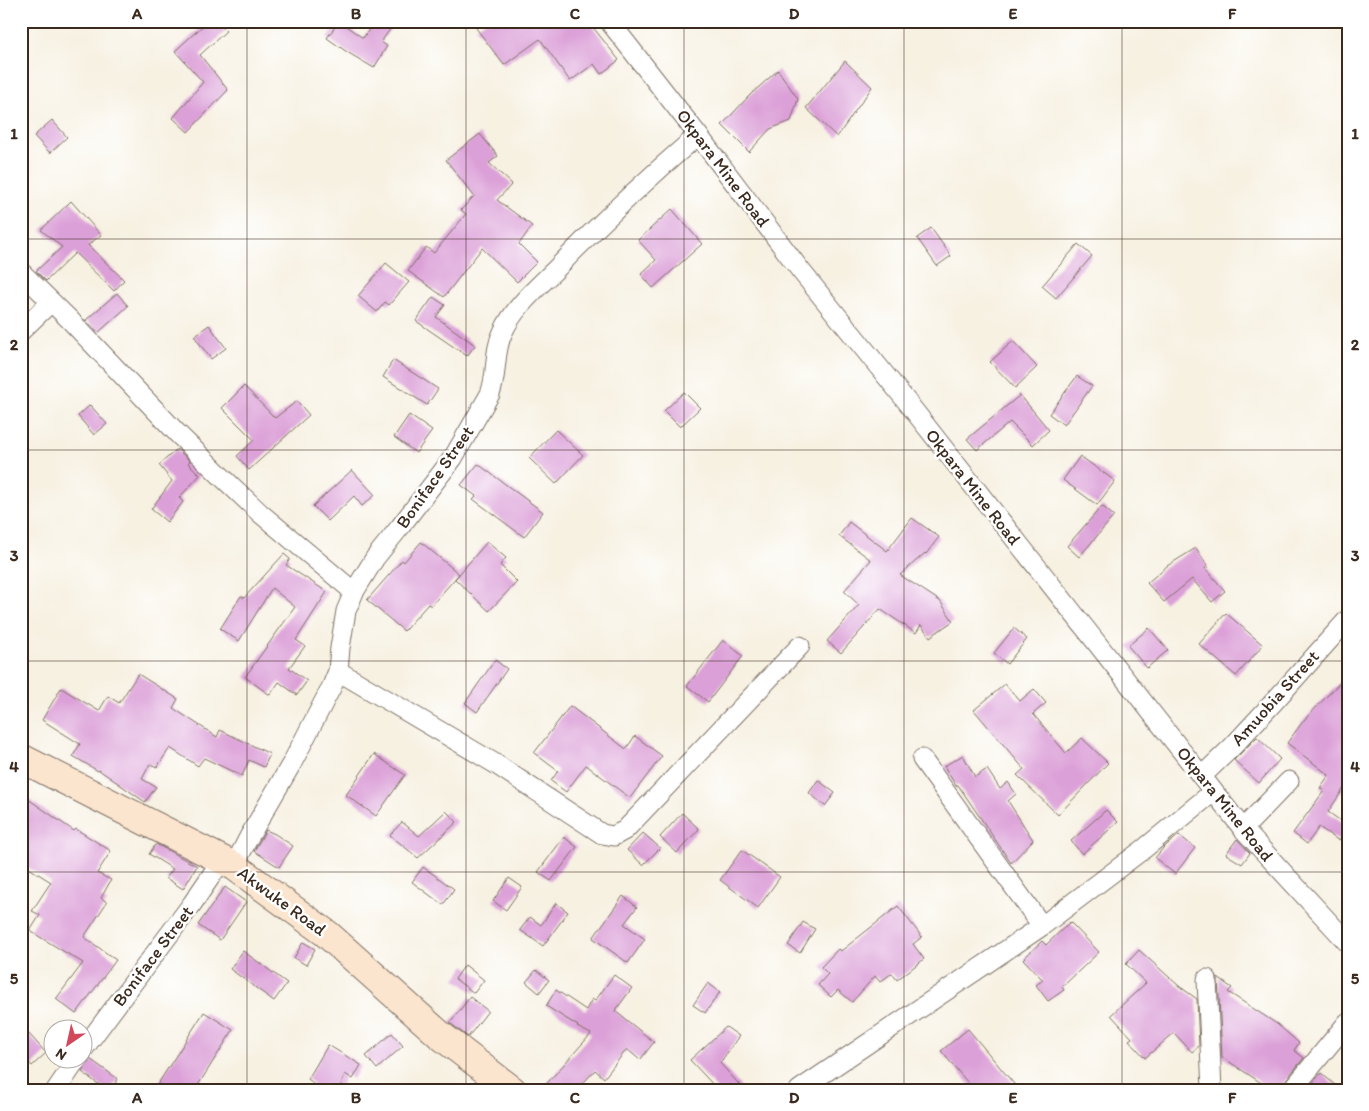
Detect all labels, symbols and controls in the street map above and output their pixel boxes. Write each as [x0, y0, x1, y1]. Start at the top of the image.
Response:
text: A [131, 4, 143, 23]
text: B [351, 4, 362, 23]
text: C [570, 4, 581, 23]
text: D [789, 4, 800, 23]
text: E [1009, 4, 1018, 23]
text: F [1228, 4, 1237, 23]
street label: Okpara Mine Road [672, 105, 775, 231]
text: 1 [10, 124, 18, 143]
text: 1 [1351, 124, 1359, 143]
text: 2 [10, 335, 19, 354]
text: 2 [1351, 335, 1360, 354]
street label: Boniface Street [391, 421, 479, 533]
street label: Okpara Mine Road [921, 424, 1025, 550]
text: 3 [10, 546, 19, 565]
text: 3 [1351, 546, 1360, 565]
street label: Amuobia Street [1226, 645, 1324, 750]
street label: Okpara Mine Road [1172, 742, 1278, 866]
text: 4 [9, 757, 19, 776]
text: 4 [1350, 757, 1360, 776]
street label: Akwuke Road [233, 861, 331, 941]
street label: Boniface Street [108, 901, 198, 1011]
text: 5 [10, 969, 19, 988]
text: 5 [1351, 969, 1360, 988]
north arrow [42, 1018, 92, 1068]
text: N [52, 1045, 70, 1064]
text: A [131, 1088, 143, 1107]
text: B [351, 1088, 362, 1107]
text: C [570, 1088, 581, 1107]
text: D [789, 1088, 800, 1107]
text: E [1009, 1088, 1018, 1107]
text: F [1228, 1088, 1237, 1107]

